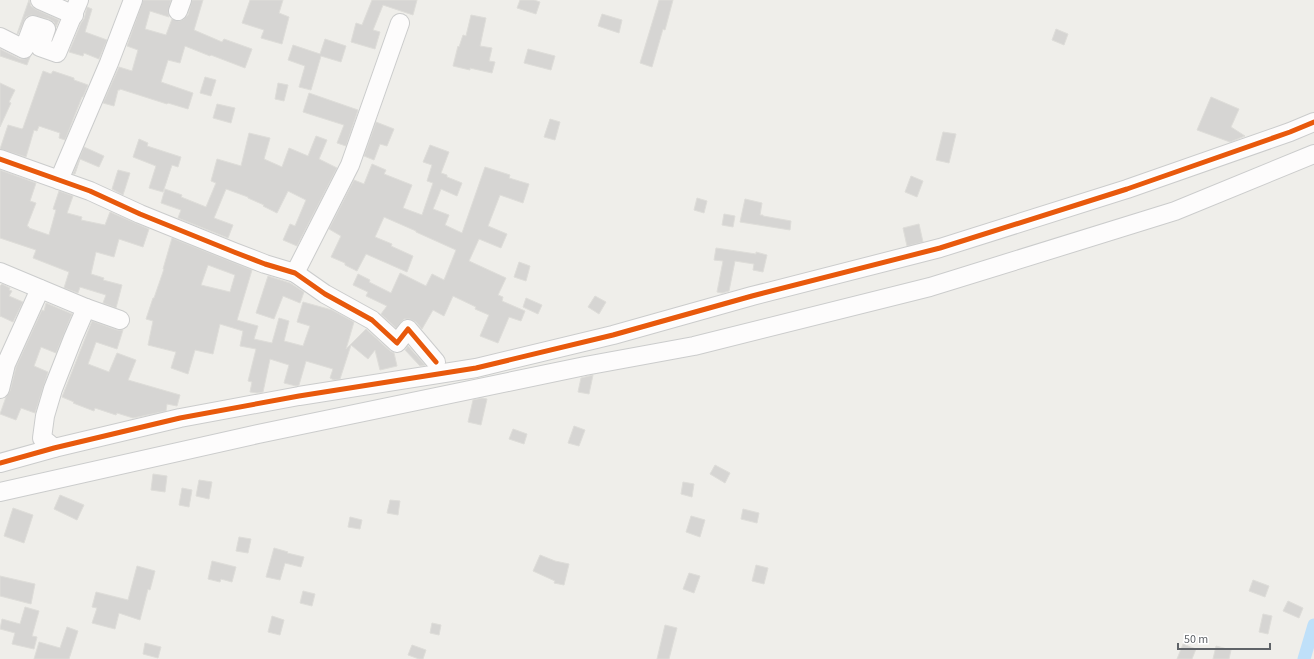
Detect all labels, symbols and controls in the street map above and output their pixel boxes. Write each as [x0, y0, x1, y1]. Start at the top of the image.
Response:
scale bar [1178, 625, 1270, 651]
text: 50 m [1184, 631, 1208, 648]

